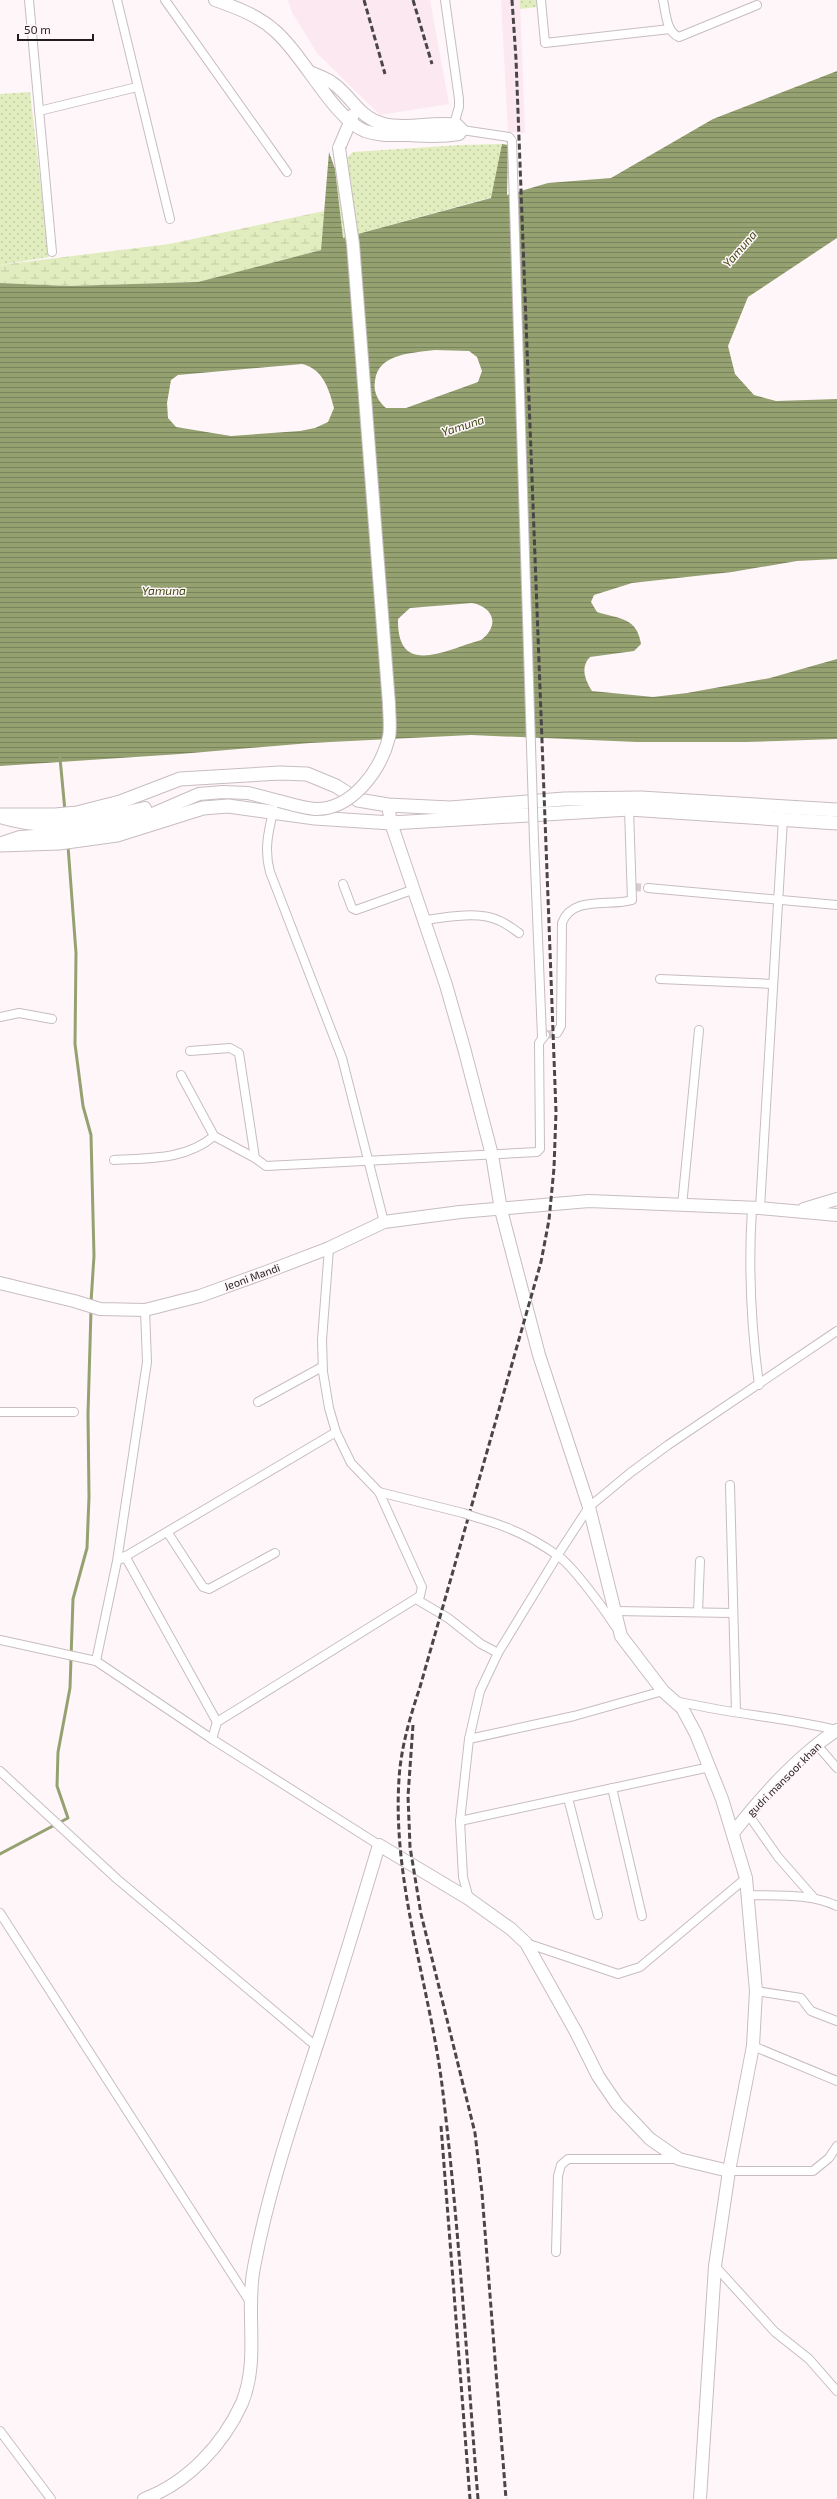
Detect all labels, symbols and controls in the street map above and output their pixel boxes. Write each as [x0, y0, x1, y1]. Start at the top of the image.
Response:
scale bar [18, 16, 93, 42]
text: 50 m [24, 22, 51, 36]
water label: Yamuna [720, 227, 759, 270]
water label: Yamuna [440, 412, 486, 438]
water label: Yamuna [142, 583, 186, 597]
street label: Jeoni Mandi [222, 1260, 282, 1293]
street label: gudri mansoor khan [744, 1739, 823, 1818]

